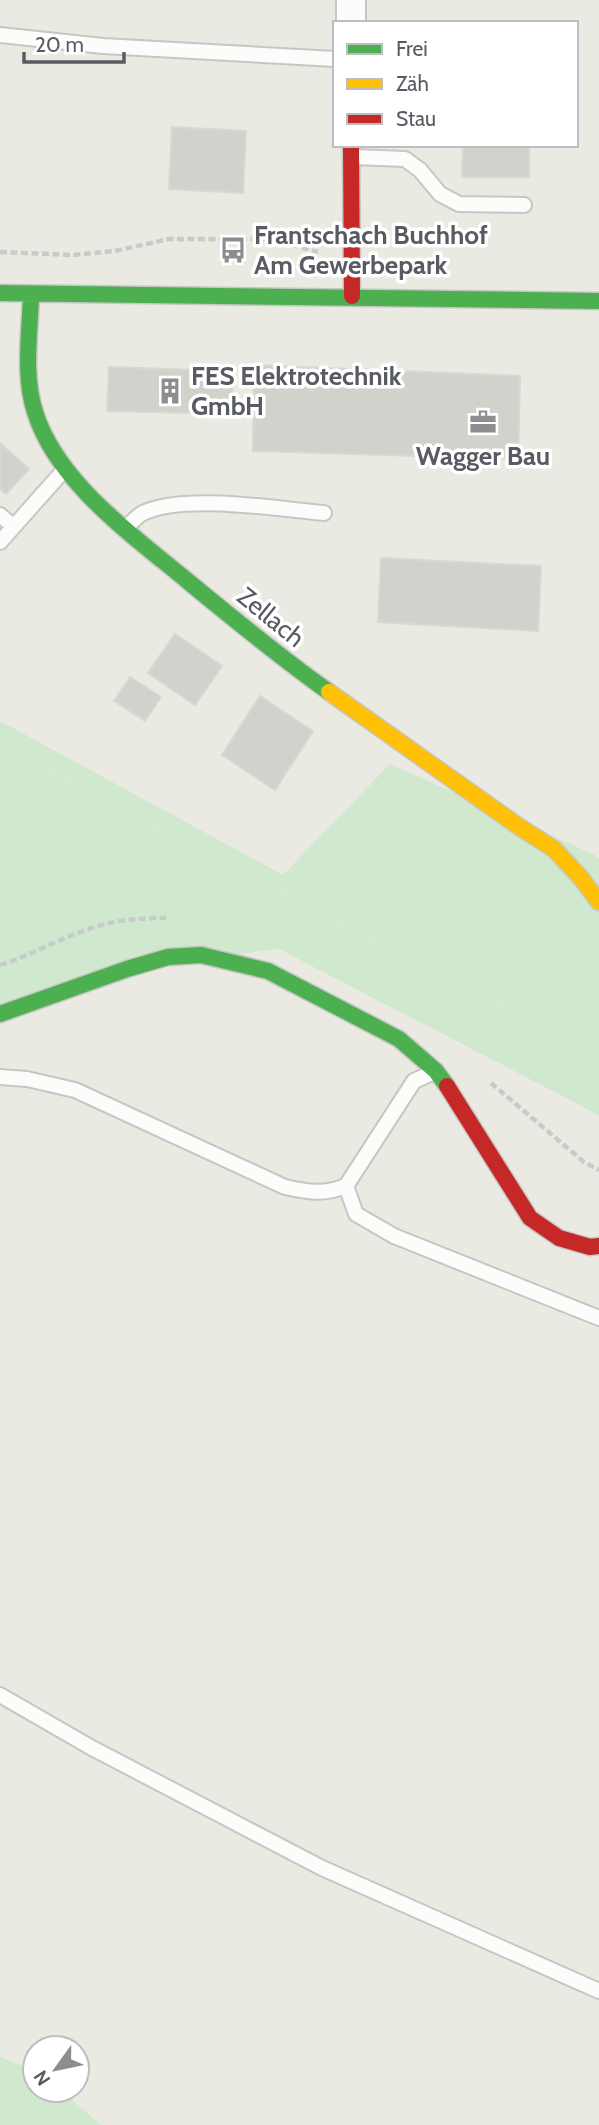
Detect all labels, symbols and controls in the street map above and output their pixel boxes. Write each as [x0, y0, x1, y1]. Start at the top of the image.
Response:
scale bar [24, 21, 124, 65]
legend [333, 21, 578, 147]
text: 20 m [35, 32, 84, 57]
text: Frei [396, 36, 428, 61]
text: Zäh [396, 71, 429, 96]
text: Stau [396, 106, 436, 131]
place label: Frantschach Buchhof Am Gewerbepark [254, 219, 488, 281]
bus stop icon: Frantschach Buchhof Am Gewerbepark [218, 235, 248, 265]
place label: FES Elektrotechnik GmbH [191, 360, 402, 422]
building icon: FES Elektrotechnik GmbH [155, 376, 185, 406]
office icon: Wagger Bau [468, 407, 498, 437]
place label: Wagger Bau [416, 440, 550, 472]
street label: Zellach [231, 580, 311, 654]
north arrow [21, 2034, 91, 2104]
text: N [29, 2066, 55, 2090]

